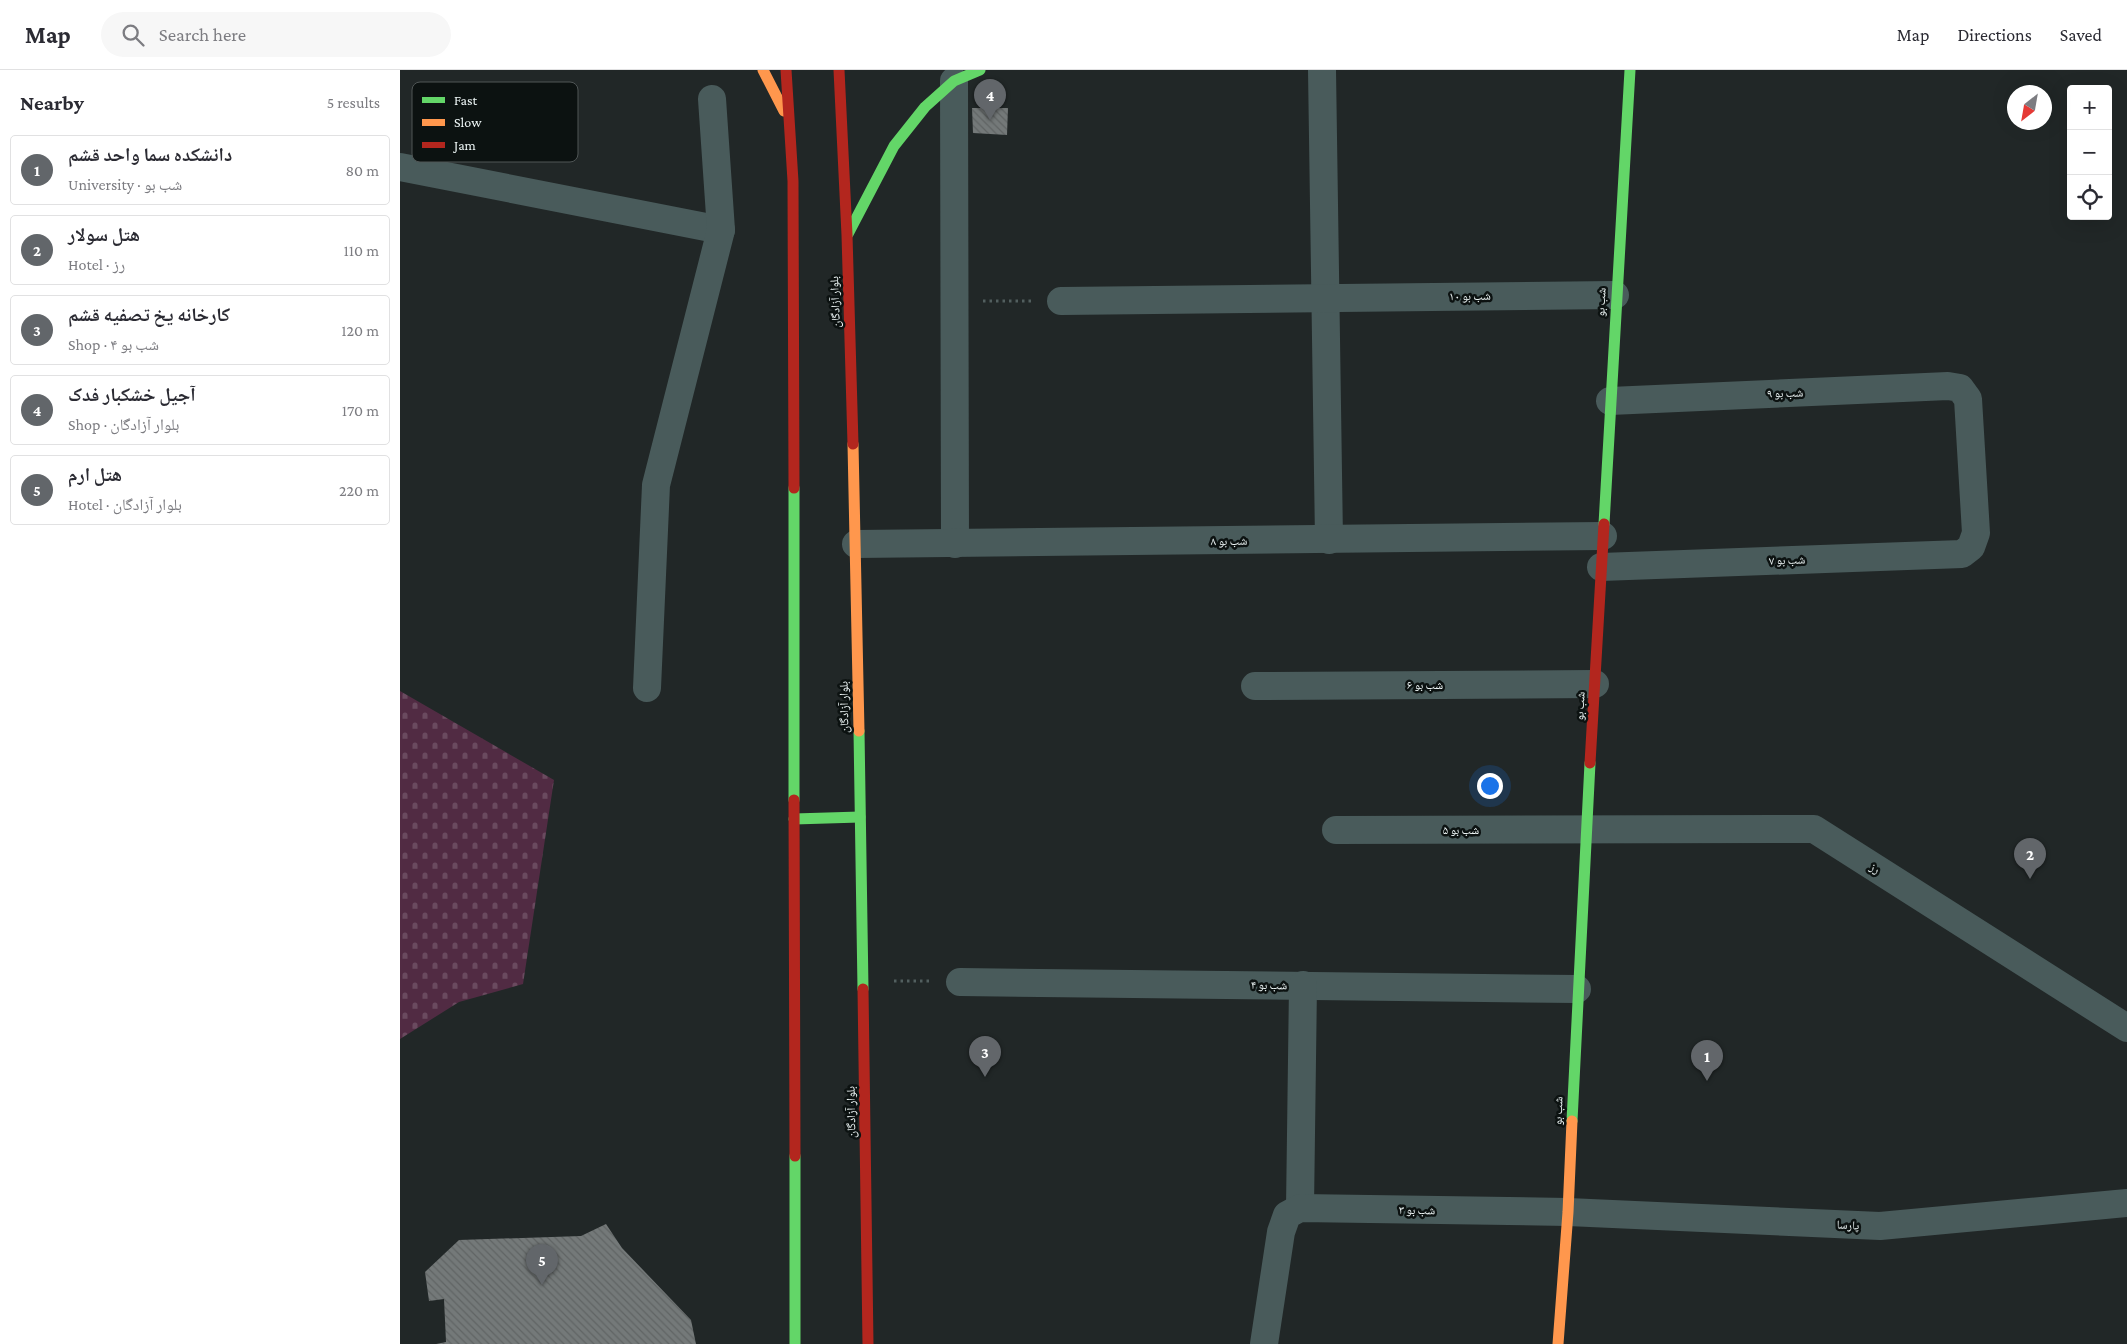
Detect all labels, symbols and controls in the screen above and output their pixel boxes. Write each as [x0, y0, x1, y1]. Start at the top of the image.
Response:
search box [101, 12, 451, 57]
text: Map [25, 21, 71, 48]
icon: search [119, 21, 147, 49]
text: Search here [159, 24, 246, 45]
text: Map [1897, 25, 1929, 45]
text: Directions [1957, 25, 2032, 45]
text: Saved [2060, 25, 2102, 45]
pin: 4 [974, 79, 1006, 120]
legend [412, 82, 578, 162]
north arrow [2007, 85, 2052, 130]
map controls [2067, 85, 2112, 220]
button: + [2067, 85, 2112, 130]
text: Nearby [20, 91, 84, 115]
text: Fast [454, 92, 478, 108]
text: 5 results [327, 94, 380, 111]
text: Slow [454, 114, 482, 130]
button: − [2067, 130, 2112, 175]
text: Jam [452, 137, 476, 153]
text: دانشکده سما واحد قشم [68, 144, 232, 165]
text: 1 [34, 162, 40, 179]
text: 80 m [345, 162, 379, 179]
button: locate [2067, 175, 2112, 220]
text: University · شب بو [68, 176, 182, 193]
text: هتل سولار [68, 224, 140, 245]
text: 2 [33, 242, 41, 259]
text: 110 m [343, 242, 379, 259]
text: Hotel · رز [68, 256, 125, 273]
street label: بلوار آزادگان [827, 276, 843, 328]
street label: شب بو [1593, 287, 1609, 317]
street label: شب بو ۱۰ [1449, 289, 1491, 304]
text: کارخانه یخ تصفیه قشم [68, 304, 230, 325]
text: 3 [33, 322, 41, 339]
text: 120 m [341, 322, 379, 339]
text: Shop · شب بو ۴ [68, 336, 159, 353]
text: آجیل خشکبار فدک [68, 384, 196, 405]
street label: شب بو ۹ [1767, 385, 1804, 401]
text: 4 [33, 402, 41, 419]
text: 170 m [342, 402, 379, 419]
text: Shop · بلوار آزادگان [68, 416, 180, 433]
text: هتل ارم [68, 464, 122, 485]
text: 5 [33, 482, 41, 499]
text: 220 m [339, 482, 379, 499]
text: Hotel · بلوار آزادگان [68, 496, 182, 513]
street label: شب بو ۸ [1211, 534, 1247, 549]
street label: شب بو ۷ [1769, 552, 1806, 568]
street label: شب بو ۶ [1407, 678, 1443, 692]
street label: بلوار آزادگان [837, 681, 852, 733]
street label: شب بو [1572, 691, 1588, 721]
your location [1477, 773, 1503, 799]
street label: شب بو ۵ [1443, 823, 1479, 837]
pin: 2 [2014, 838, 2046, 879]
street label: رز [1867, 859, 1883, 877]
street label: شب بو ۴ [1251, 978, 1287, 993]
pin: 3 [969, 1036, 1001, 1077]
pin: 1 [1691, 1040, 1723, 1081]
street label: بلوار آزادگان [844, 1086, 859, 1138]
street label: شب بو [1551, 1096, 1566, 1126]
street label: شب بو ۳ [1399, 1203, 1435, 1218]
street label: پارسا [1836, 1217, 1860, 1233]
pin: 5 [526, 1244, 558, 1285]

